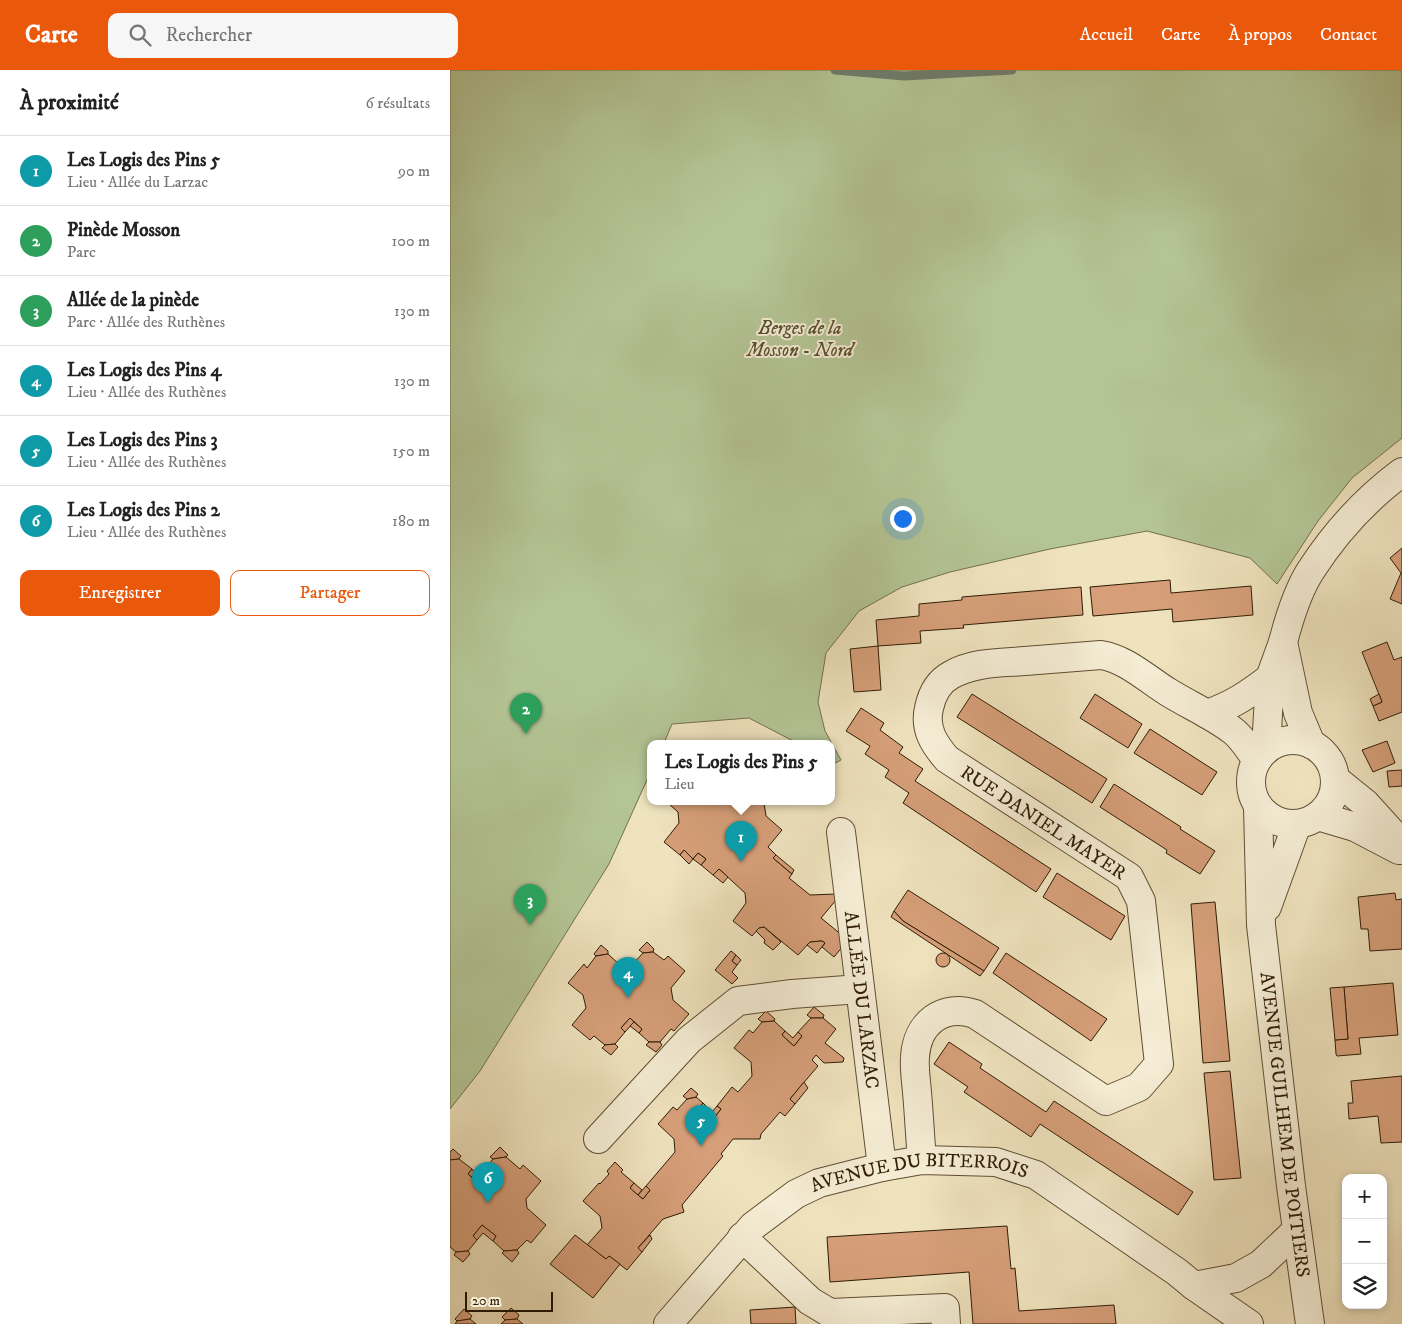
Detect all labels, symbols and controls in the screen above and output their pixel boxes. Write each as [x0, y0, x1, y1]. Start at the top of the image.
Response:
search box [108, 13, 458, 58]
text: Carte [25, 20, 78, 50]
icon: search [126, 21, 154, 49]
text: Rechercher [166, 24, 252, 47]
text: Accueil [1080, 24, 1133, 46]
text: Carte [1161, 24, 1200, 46]
text: À propos [1228, 24, 1292, 46]
text: Contact [1320, 24, 1377, 46]
text: À proximité [20, 90, 119, 116]
text: 6 résultats [365, 93, 430, 113]
text: Les Logis des Pins 5 [67, 149, 220, 172]
text: 1 [33, 161, 39, 181]
text: 90 m [398, 161, 430, 181]
text: Lieu · Allée du Larzac [67, 172, 208, 192]
text: Pinède Mosson [67, 219, 180, 242]
text: 2 [32, 231, 40, 251]
text: 100 m [392, 231, 430, 251]
text: Parc [67, 242, 96, 262]
text: Allée de la pinède [67, 289, 199, 312]
text: 3 [33, 301, 39, 321]
text: 130 m [394, 301, 430, 321]
text: Parc · Allée des Ruthènes [67, 312, 225, 332]
park label: Berges de la Mosson - Nord [745, 317, 856, 362]
text: Les Logis des Pins 4 [67, 359, 221, 382]
text: 4 [31, 371, 41, 391]
text: 130 m [394, 371, 430, 391]
text: Lieu · Allée des Ruthènes [67, 382, 226, 402]
text: Les Logis des Pins 3 [67, 429, 218, 452]
text: 5 [32, 441, 40, 461]
text: 150 m [392, 441, 430, 461]
text: Lieu · Allée des Ruthènes [67, 452, 226, 472]
text: Les Logis des Pins 2 [67, 499, 220, 522]
your location [890, 506, 916, 532]
text: 6 [32, 511, 40, 531]
text: 180 m [392, 511, 430, 531]
text: Lieu · Allée des Ruthènes [67, 522, 226, 542]
button: Enregistrer [20, 570, 220, 616]
button: Partager [230, 570, 430, 616]
pin: 2 [510, 693, 542, 734]
popup [647, 740, 835, 805]
text: Les Logis des Pins 5 [665, 751, 817, 774]
street label: RUE DANIEL MAYER [956, 761, 1130, 885]
text: Lieu [665, 774, 695, 794]
pin: 1 [725, 821, 757, 862]
pin: 3 [514, 884, 546, 925]
street label: ALLÉE DU LARZAC [839, 910, 884, 1090]
pin: 4 [612, 957, 644, 998]
street label: AVENUE GUILHEM DE POITIERS [1255, 971, 1315, 1279]
pin: 5 [685, 1105, 717, 1146]
street label: AVENUE DU BITERROIS [806, 1148, 1031, 1197]
pin: 6 [472, 1162, 504, 1203]
map controls [1342, 1174, 1387, 1309]
button: + [1342, 1174, 1387, 1219]
button: − [1342, 1219, 1387, 1264]
button: layers [1342, 1264, 1387, 1309]
scale bar [465, 1289, 552, 1312]
text: 20 m [472, 1292, 500, 1310]

